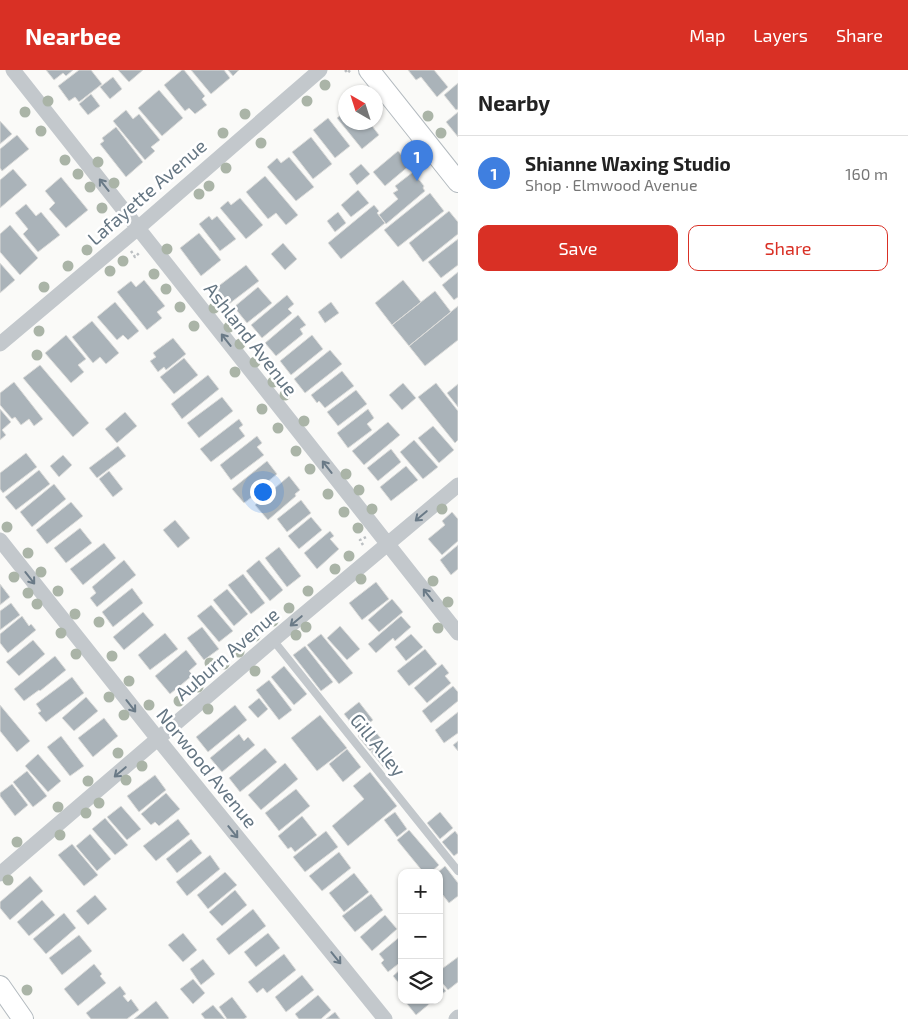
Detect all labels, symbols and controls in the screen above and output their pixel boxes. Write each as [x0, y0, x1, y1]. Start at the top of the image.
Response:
text: Nearbee [25, 21, 121, 50]
text: Map [689, 24, 725, 46]
text: Layers [753, 24, 808, 46]
text: Share [836, 24, 883, 46]
north arrow [338, 85, 383, 130]
text: Nearby [478, 90, 550, 115]
street label: Lafayette Avenue [82, 134, 211, 250]
pin: 1 [401, 140, 433, 181]
text: Shianne Waxing Studio [525, 152, 731, 175]
text: 1 [491, 164, 497, 183]
text: 160 m [845, 164, 888, 183]
text: Shop · Elmwood Avenue [525, 175, 698, 194]
one-way arrow [98, 179, 109, 192]
button: Save [478, 225, 678, 271]
button: Share [688, 225, 888, 271]
street label: Ashland Avenue [200, 277, 303, 400]
one-way arrow [221, 334, 232, 347]
one-way arrow [322, 461, 333, 474]
your location [250, 479, 276, 505]
one-way arrow [414, 511, 427, 522]
one-way arrow [25, 571, 36, 584]
one-way arrow [422, 589, 433, 602]
street label: Auburn Avenue [170, 602, 283, 705]
one-way arrow [290, 615, 303, 626]
one-way arrow [126, 699, 137, 712]
street label: Norwood Avenue [152, 703, 263, 832]
street label: Gill Alley [346, 708, 411, 781]
one-way arrow [113, 766, 126, 778]
one-way arrow [228, 825, 239, 838]
map controls [398, 869, 443, 1004]
button: + [398, 869, 443, 914]
button: − [398, 914, 443, 959]
one-way arrow [330, 951, 341, 964]
button: layers [398, 959, 443, 1004]

